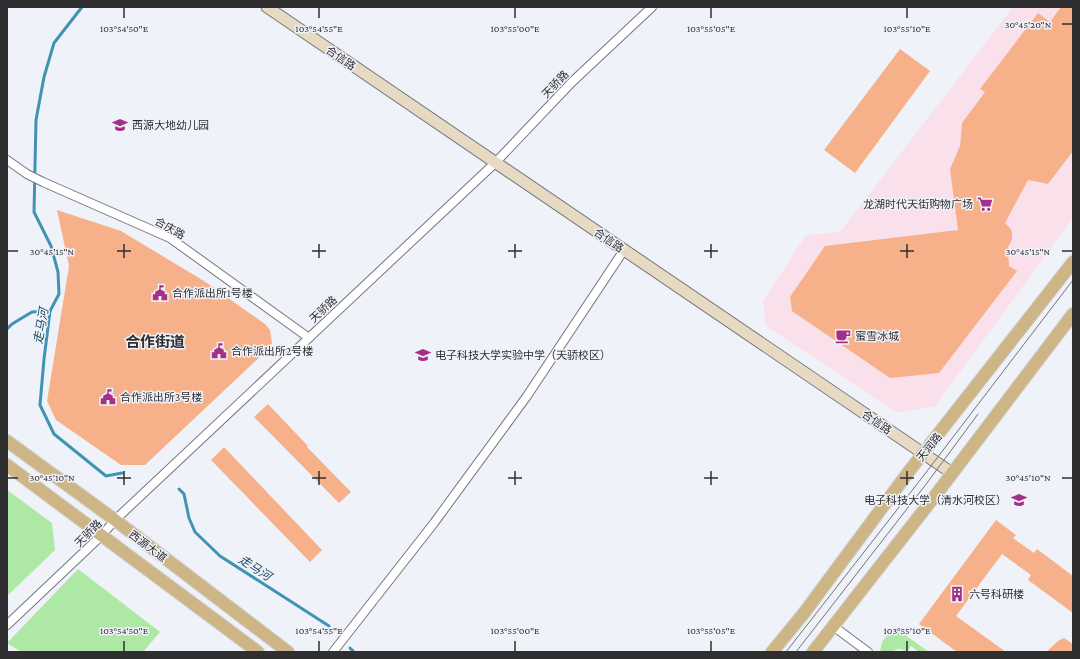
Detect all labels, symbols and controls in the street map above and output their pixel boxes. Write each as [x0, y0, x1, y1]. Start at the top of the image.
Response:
text: 30°45'20"N [1005, 19, 1052, 30]
text: 103°54'50"E [100, 23, 149, 34]
text: 103°54'55"E [295, 23, 343, 34]
text: 103°55'00"E [491, 23, 540, 34]
text: 103°55'05"E [687, 23, 736, 34]
text: 103°55'10"E [884, 23, 931, 34]
street label: 合信路 [324, 44, 358, 72]
street label: 天骄路 [539, 68, 571, 100]
school or university icon: 西源大地幼儿园 [111, 116, 129, 134]
place label: 西源大地幼儿园 [132, 119, 209, 131]
supermarket icon: 龙湖时代天街购物广场 [976, 195, 994, 213]
place label: 龙湖时代天街购物广场 [863, 198, 973, 210]
street label: 合庆路 [153, 215, 187, 241]
street label: 合信路 [592, 226, 626, 254]
text: 30°45'15"N [30, 246, 75, 257]
text: 30°45'15"N [1006, 246, 1051, 257]
public building icon: 合作派出所1号楼 [151, 284, 169, 302]
place label: 合作派出所1号楼 [172, 287, 253, 299]
street label: 天骄路 [307, 293, 339, 325]
water label: 走马河 [31, 305, 51, 345]
cafe icon: 蜜雪冰城 [834, 327, 852, 345]
place label: 蜜雪冰城 [855, 330, 899, 342]
district label: 合作街道 [125, 334, 185, 350]
public building icon: 合作派出所2号楼 [210, 342, 228, 360]
place label: 合作派出所2号楼 [231, 345, 313, 357]
school or university icon: 电子科技大学实验中学（天骄校区） [414, 346, 432, 364]
place label: 电子科技大学实验中学（天骄校区） [435, 349, 611, 361]
public building icon: 合作派出所3号楼 [99, 388, 117, 406]
place label: 合作派出所3号楼 [120, 391, 202, 403]
street label: 合信路 [860, 408, 894, 436]
street label: 天润路 [914, 430, 944, 464]
text: 30°45'10"N [29, 472, 75, 483]
text: 30°45'10"N [1005, 472, 1051, 483]
school or university icon: 电子科技大学（清水河校区） [1010, 491, 1028, 509]
place label: 电子科技大学（清水河校区） [864, 494, 1007, 506]
street label: 天骄路 [72, 517, 104, 549]
street label: 西源大道 [127, 528, 169, 564]
water label: 走马河 [236, 552, 276, 585]
building icon: 六号科研楼 [948, 585, 966, 603]
place label: 六号科研楼 [969, 588, 1024, 600]
text: 103°54'50"E [100, 625, 149, 636]
text: 103°54'55"E [295, 625, 343, 636]
text: 103°55'00"E [491, 625, 540, 636]
text: 103°55'05"E [687, 625, 736, 636]
text: 103°55'10"E [884, 625, 931, 636]

